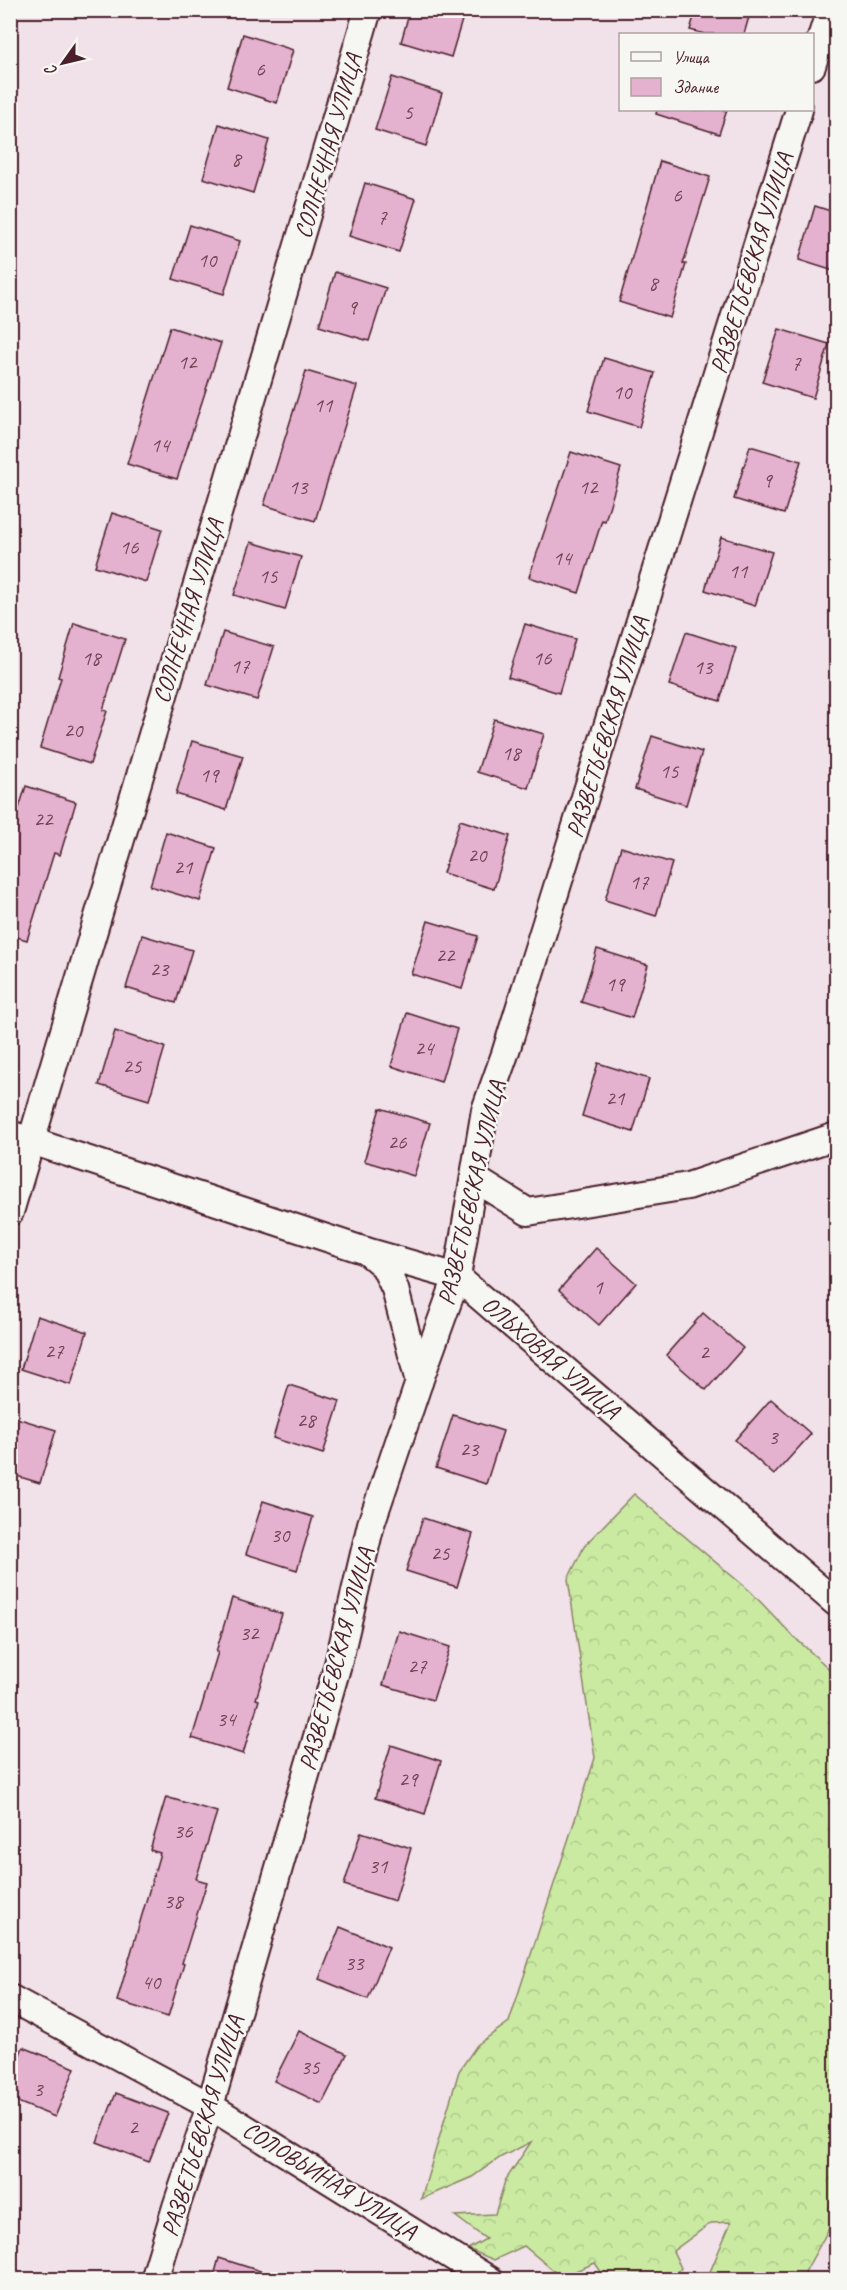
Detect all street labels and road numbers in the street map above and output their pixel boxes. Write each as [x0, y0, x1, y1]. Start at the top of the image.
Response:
street label: СОЛНЕЧНАЯ УЛИЦА [287, 49, 369, 242]
street label: РАЗВЕТЬЕВСКАЯ УЛИЦА [703, 148, 799, 377]
street label: СОЛНЕЧНАЯ УЛИЦА [146, 515, 230, 706]
street label: РАЗВЕТЬЕВСКАЯ УЛИЦА [559, 612, 655, 841]
street label: РАЗВЕТЬЕВСКАЯ УЛИЦА [431, 1077, 512, 1308]
street label: ОЛЬХОВАЯ УЛИЦА [476, 1289, 627, 1426]
street label: РАЗВЕТЬЕВСКАЯ УЛИЦА [292, 1543, 380, 1774]
street label: РАЗВЕТЬЕВСКАЯ УЛИЦА [154, 2011, 250, 2240]
street label: СОЛОВЬИНАЯ УЛИЦА [237, 2114, 424, 2246]

